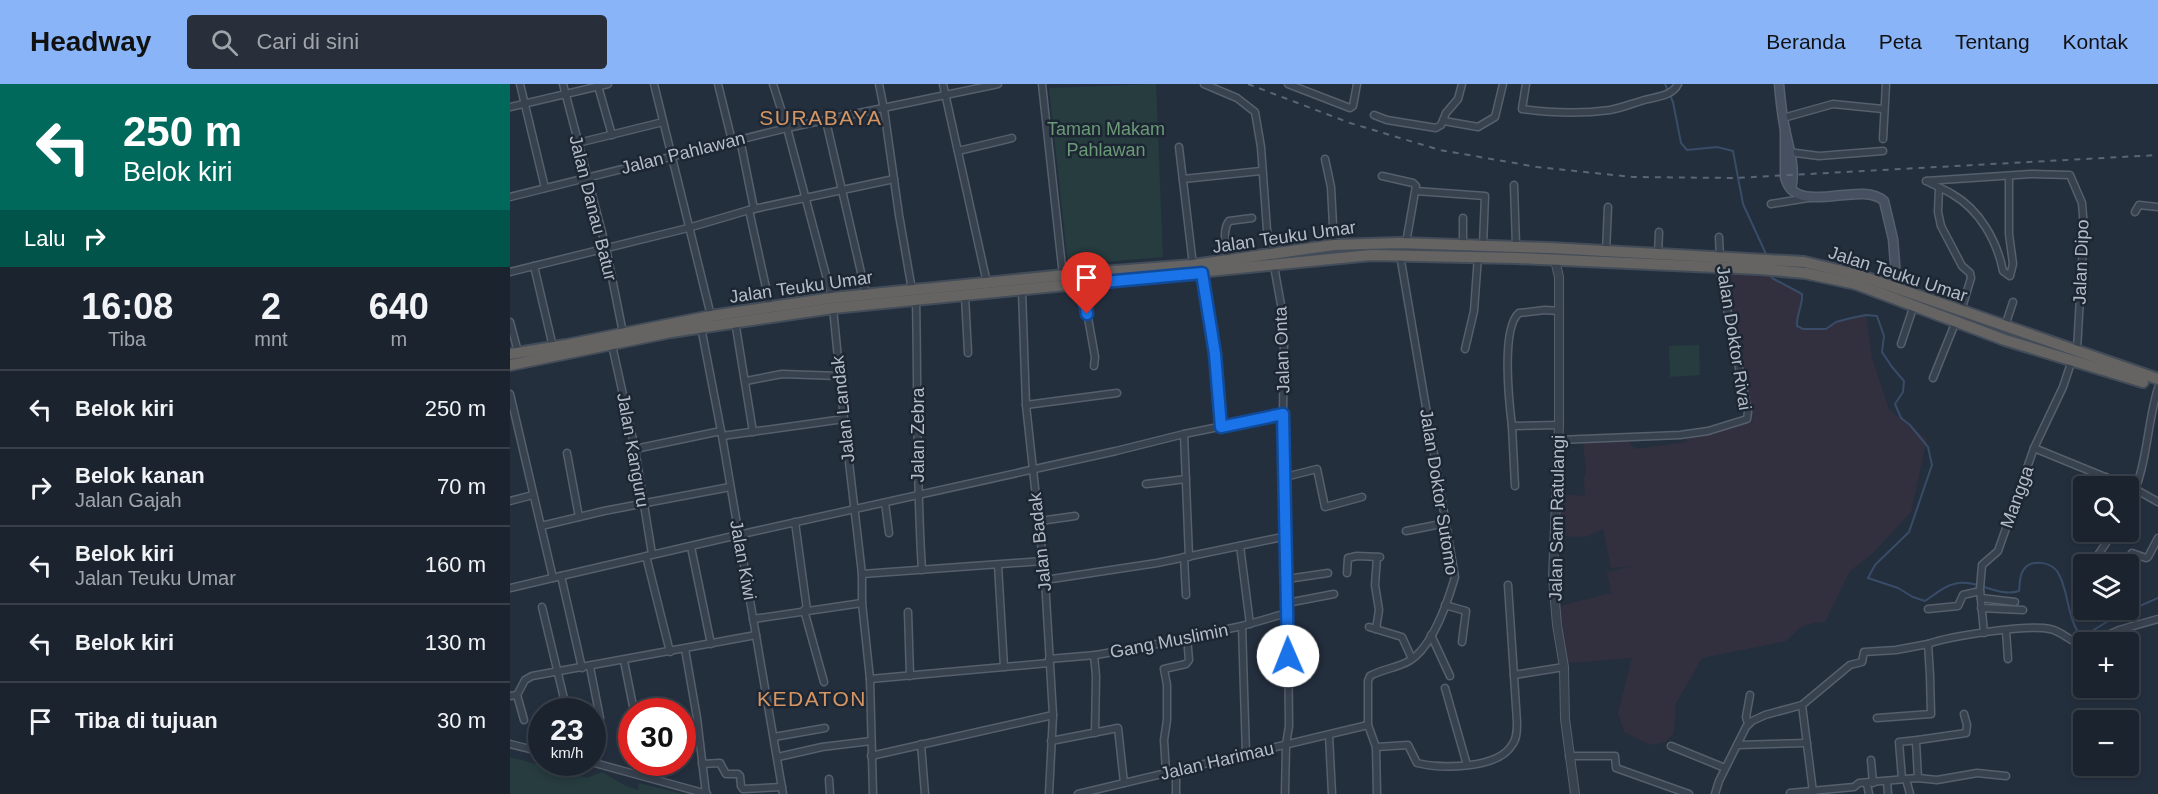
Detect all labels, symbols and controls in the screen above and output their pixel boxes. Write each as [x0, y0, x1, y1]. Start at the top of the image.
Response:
search box [187, 15, 607, 69]
text: Headway [30, 26, 151, 57]
icon: search [208, 26, 241, 59]
text: Cari di sini [256, 29, 359, 54]
text: Beranda [1766, 30, 1846, 53]
text: Peta [1879, 30, 1922, 53]
text: Tentang [1955, 30, 2030, 53]
text: Kontak [2063, 30, 2128, 53]
district label: SURABAYA [759, 106, 883, 129]
icon: left [24, 108, 102, 186]
text: 250 m [123, 108, 242, 155]
park label: Taman Makam Pahlawan [1047, 119, 1165, 160]
street label: Jalan Pahlawan [619, 128, 747, 178]
street label: Jalan Danau Batur [565, 133, 621, 283]
text: Belok kiri [123, 157, 233, 187]
street label: Jalan Teuku Umar [1211, 217, 1357, 257]
street label: Jalan Dipo [2070, 219, 2092, 305]
icon: right [78, 222, 111, 255]
text: Lalu [24, 226, 66, 251]
street label: Jalan Teuku Umar [1826, 242, 1970, 306]
pin [1061, 252, 1112, 314]
icon: arrive [1070, 261, 1103, 294]
street label: Jalan Doktor Rivai [1713, 264, 1755, 412]
street label: Jalan Teuku Umar [728, 267, 874, 307]
text: 16:08 [81, 286, 173, 327]
text: 2 [261, 286, 281, 327]
text: 640 [369, 286, 429, 327]
street label: Jalan Onta [1270, 305, 1294, 394]
text: Tiba [108, 328, 146, 350]
text: mnt [254, 328, 288, 350]
text: m [391, 328, 407, 350]
street label: Jalan Landak [827, 354, 859, 463]
street label: Jalan Zebra [908, 386, 928, 483]
street label: Jalan Kanguru [613, 391, 653, 509]
icon: left [24, 393, 57, 426]
text: Belok kiri [75, 396, 174, 421]
text: 250 m [425, 396, 486, 421]
street label: Jalan Doktor Sutomo [1416, 407, 1462, 577]
street label: Jalan Sam Ratulangi [1546, 435, 1568, 601]
street label: Mangga [1996, 462, 2038, 531]
text: Belok kanan [75, 463, 205, 488]
icon: right [24, 471, 57, 504]
text: 70 m [437, 474, 486, 499]
map controls [2073, 476, 2139, 776]
button: search [2073, 476, 2139, 542]
text: Jalan Gajah [75, 489, 182, 511]
street label: Jalan Badak [1025, 491, 1055, 592]
street label: Jalan Kiwi [726, 518, 760, 602]
text: Belok kiri [75, 541, 174, 566]
icon: left [24, 549, 57, 582]
text: 160 m [425, 552, 486, 577]
button: layers [2073, 554, 2139, 620]
text: Jalan Teuku Umar [75, 567, 236, 589]
street label: Gang Muslimin [1108, 620, 1230, 662]
position arrow [1256, 624, 1320, 688]
icon: left [24, 627, 57, 660]
text: Belok kiri [75, 630, 174, 655]
text: 130 m [425, 630, 486, 655]
button: + [2073, 632, 2139, 698]
district label: KEDATON [757, 687, 867, 710]
speed limit sign: 30 [618, 698, 696, 776]
icon: arrive [24, 705, 57, 738]
text: Tiba di tujuan [75, 708, 218, 733]
text: 30 m [437, 708, 486, 733]
button: − [2073, 710, 2139, 776]
text: 23 [550, 713, 584, 746]
street label: Jalan Harimau [1158, 738, 1276, 784]
text: km/h [551, 744, 583, 761]

